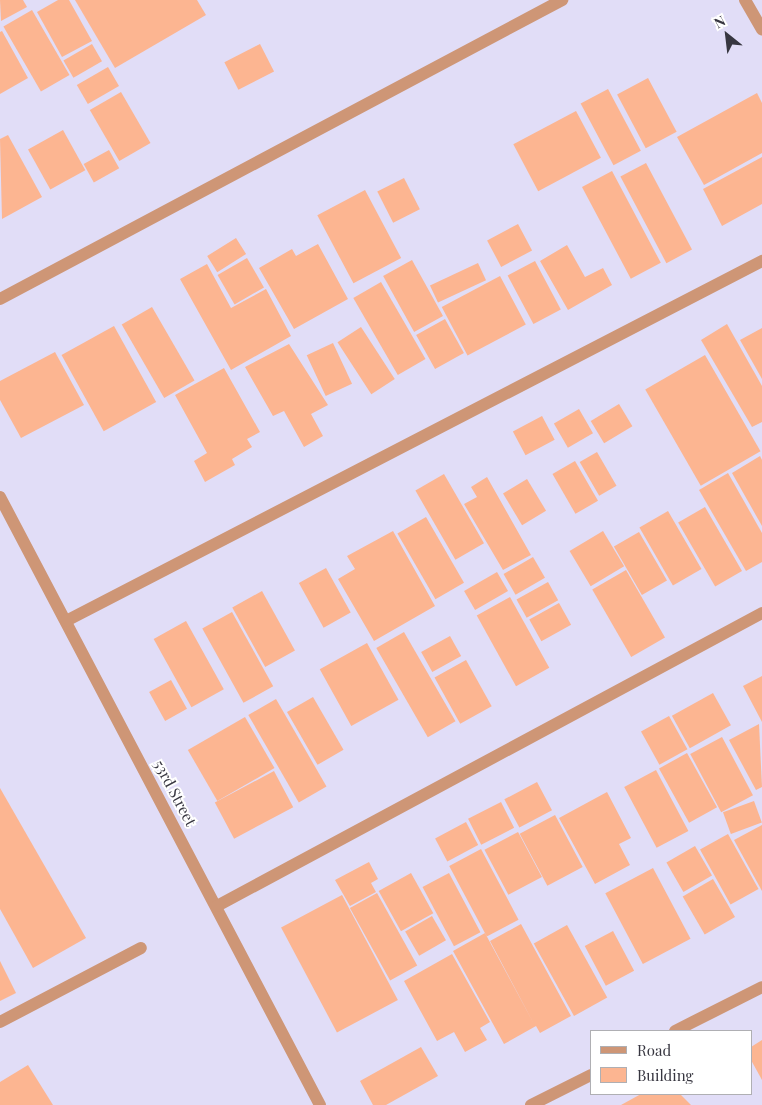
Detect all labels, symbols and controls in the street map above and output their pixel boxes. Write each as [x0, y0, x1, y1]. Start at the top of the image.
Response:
north arrow [702, 10, 752, 60]
text: N [710, 11, 729, 32]
street label: 53rd Street [150, 757, 200, 829]
legend [590, 1030, 752, 1095]
text: Road [637, 1040, 671, 1060]
text: Building [637, 1065, 693, 1085]

